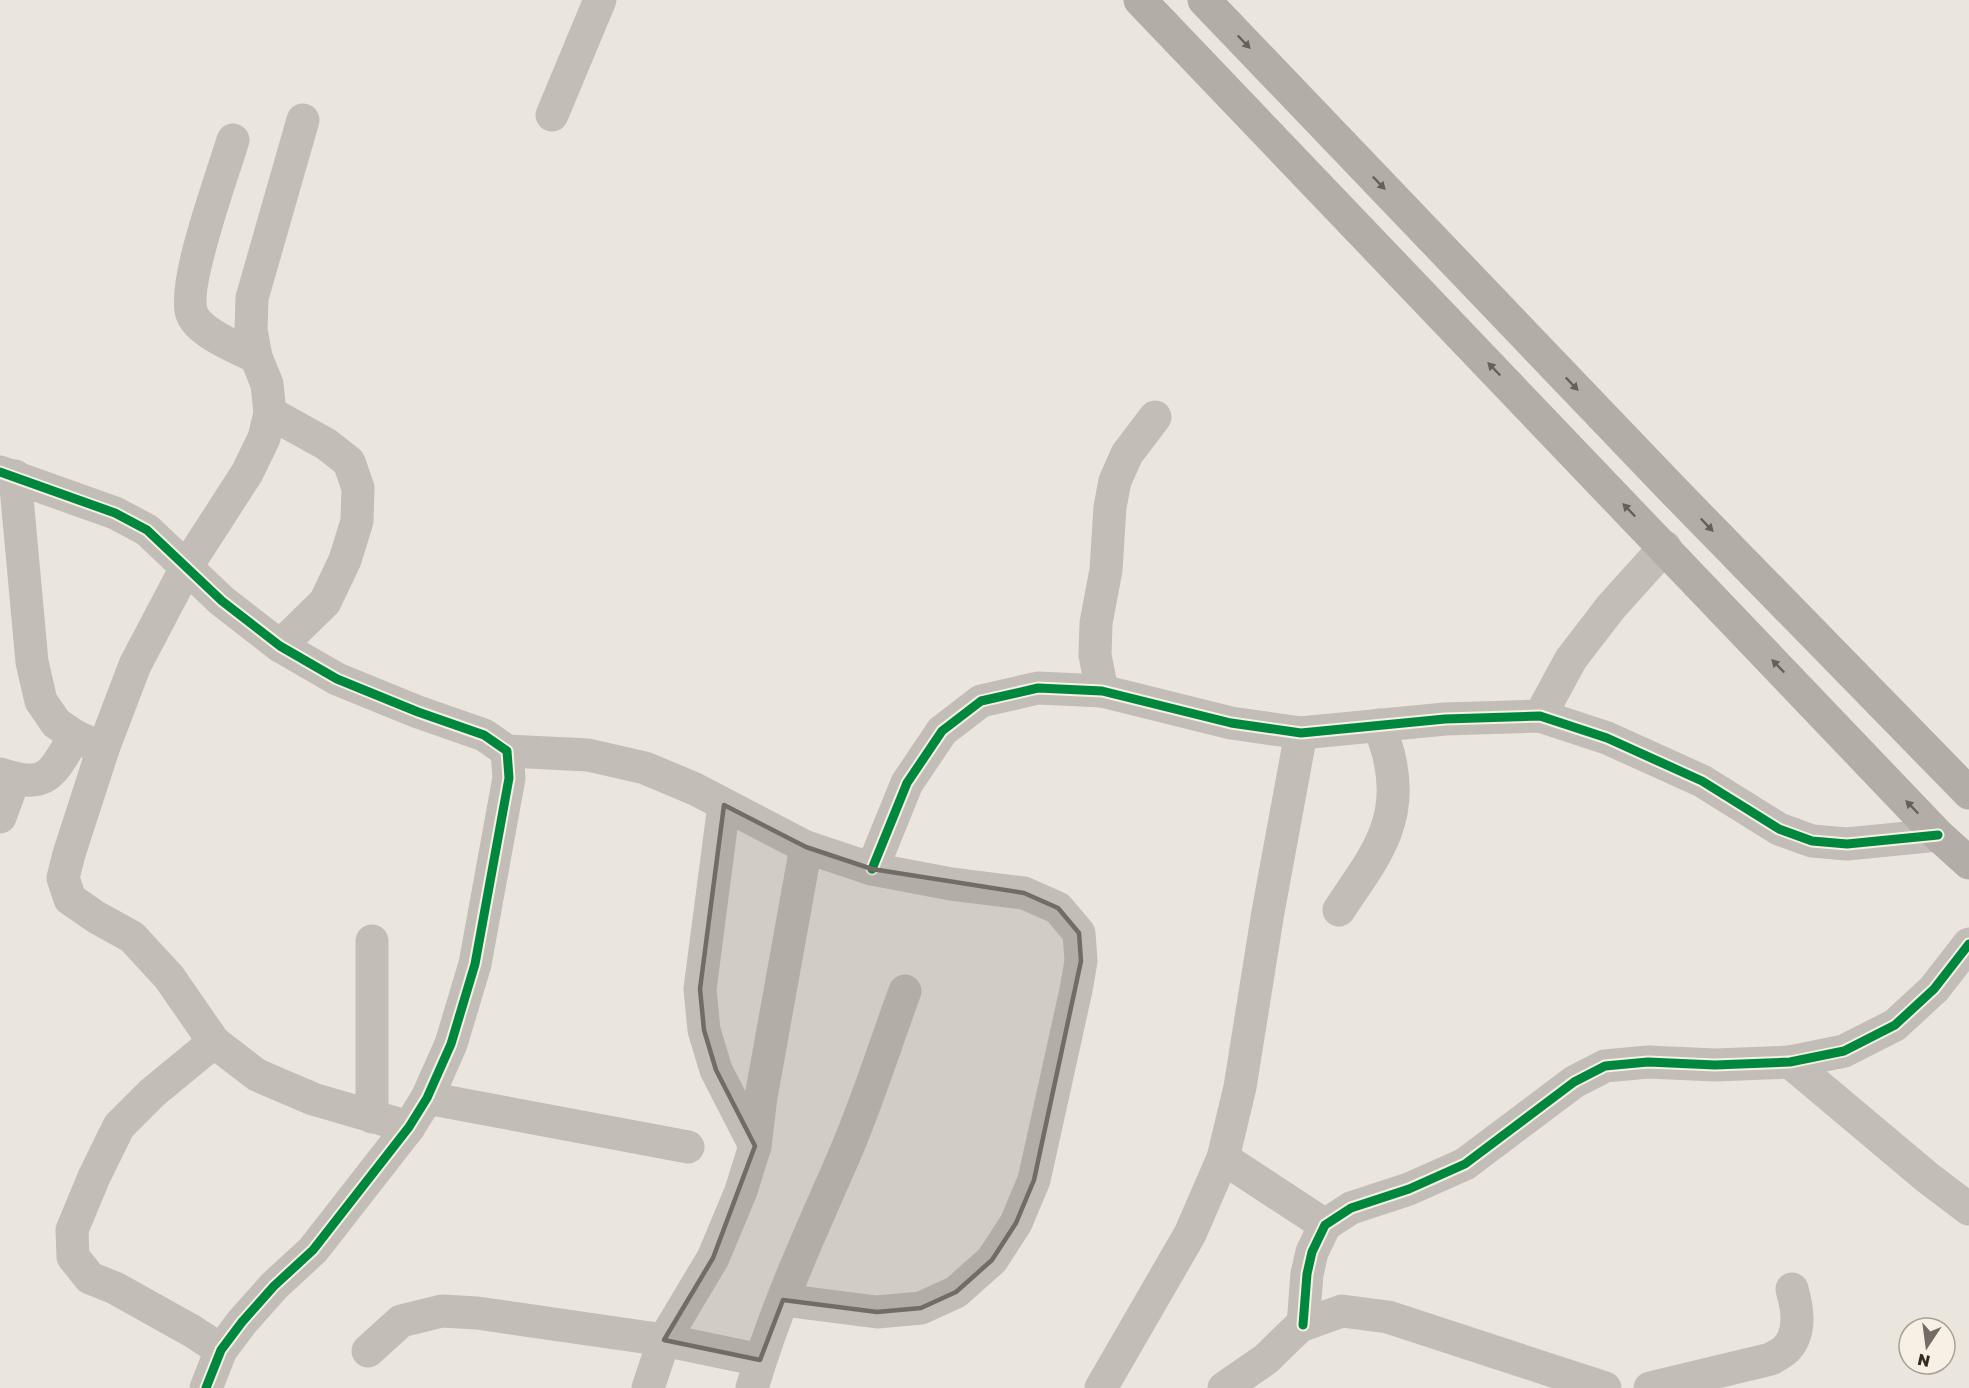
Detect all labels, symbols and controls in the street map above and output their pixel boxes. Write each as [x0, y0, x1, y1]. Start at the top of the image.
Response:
one-way arrow [1237, 35, 1251, 50]
one-way arrow [1372, 175, 1385, 190]
one-way arrow [1488, 362, 1501, 377]
one-way arrow [1565, 377, 1579, 392]
one-way arrow [1622, 503, 1636, 517]
one-way arrow [1700, 517, 1714, 531]
one-way arrow [1772, 659, 1785, 674]
one-way arrow [1905, 800, 1919, 815]
north arrow [1897, 1316, 1957, 1376]
text: N [1915, 1350, 1932, 1372]

